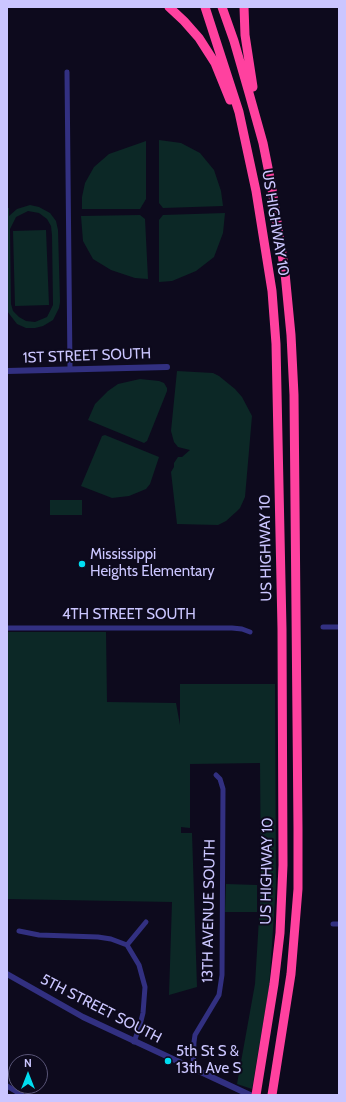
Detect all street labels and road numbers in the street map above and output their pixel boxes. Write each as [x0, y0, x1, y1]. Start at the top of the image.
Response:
street label: US HIGHWAY 10 [258, 169, 292, 277]
street label: 1ST STREET SOUTH [22, 345, 152, 367]
street label: US HIGHWAY 10 [256, 494, 276, 602]
street label: 4TH STREET SOUTH [62, 606, 196, 624]
street label: US HIGHWAY 10 [257, 817, 277, 925]
street label: 13TH AVENUE SOUTH [199, 839, 219, 983]
street label: 5TH STREET SOUTH [37, 971, 165, 1047]

